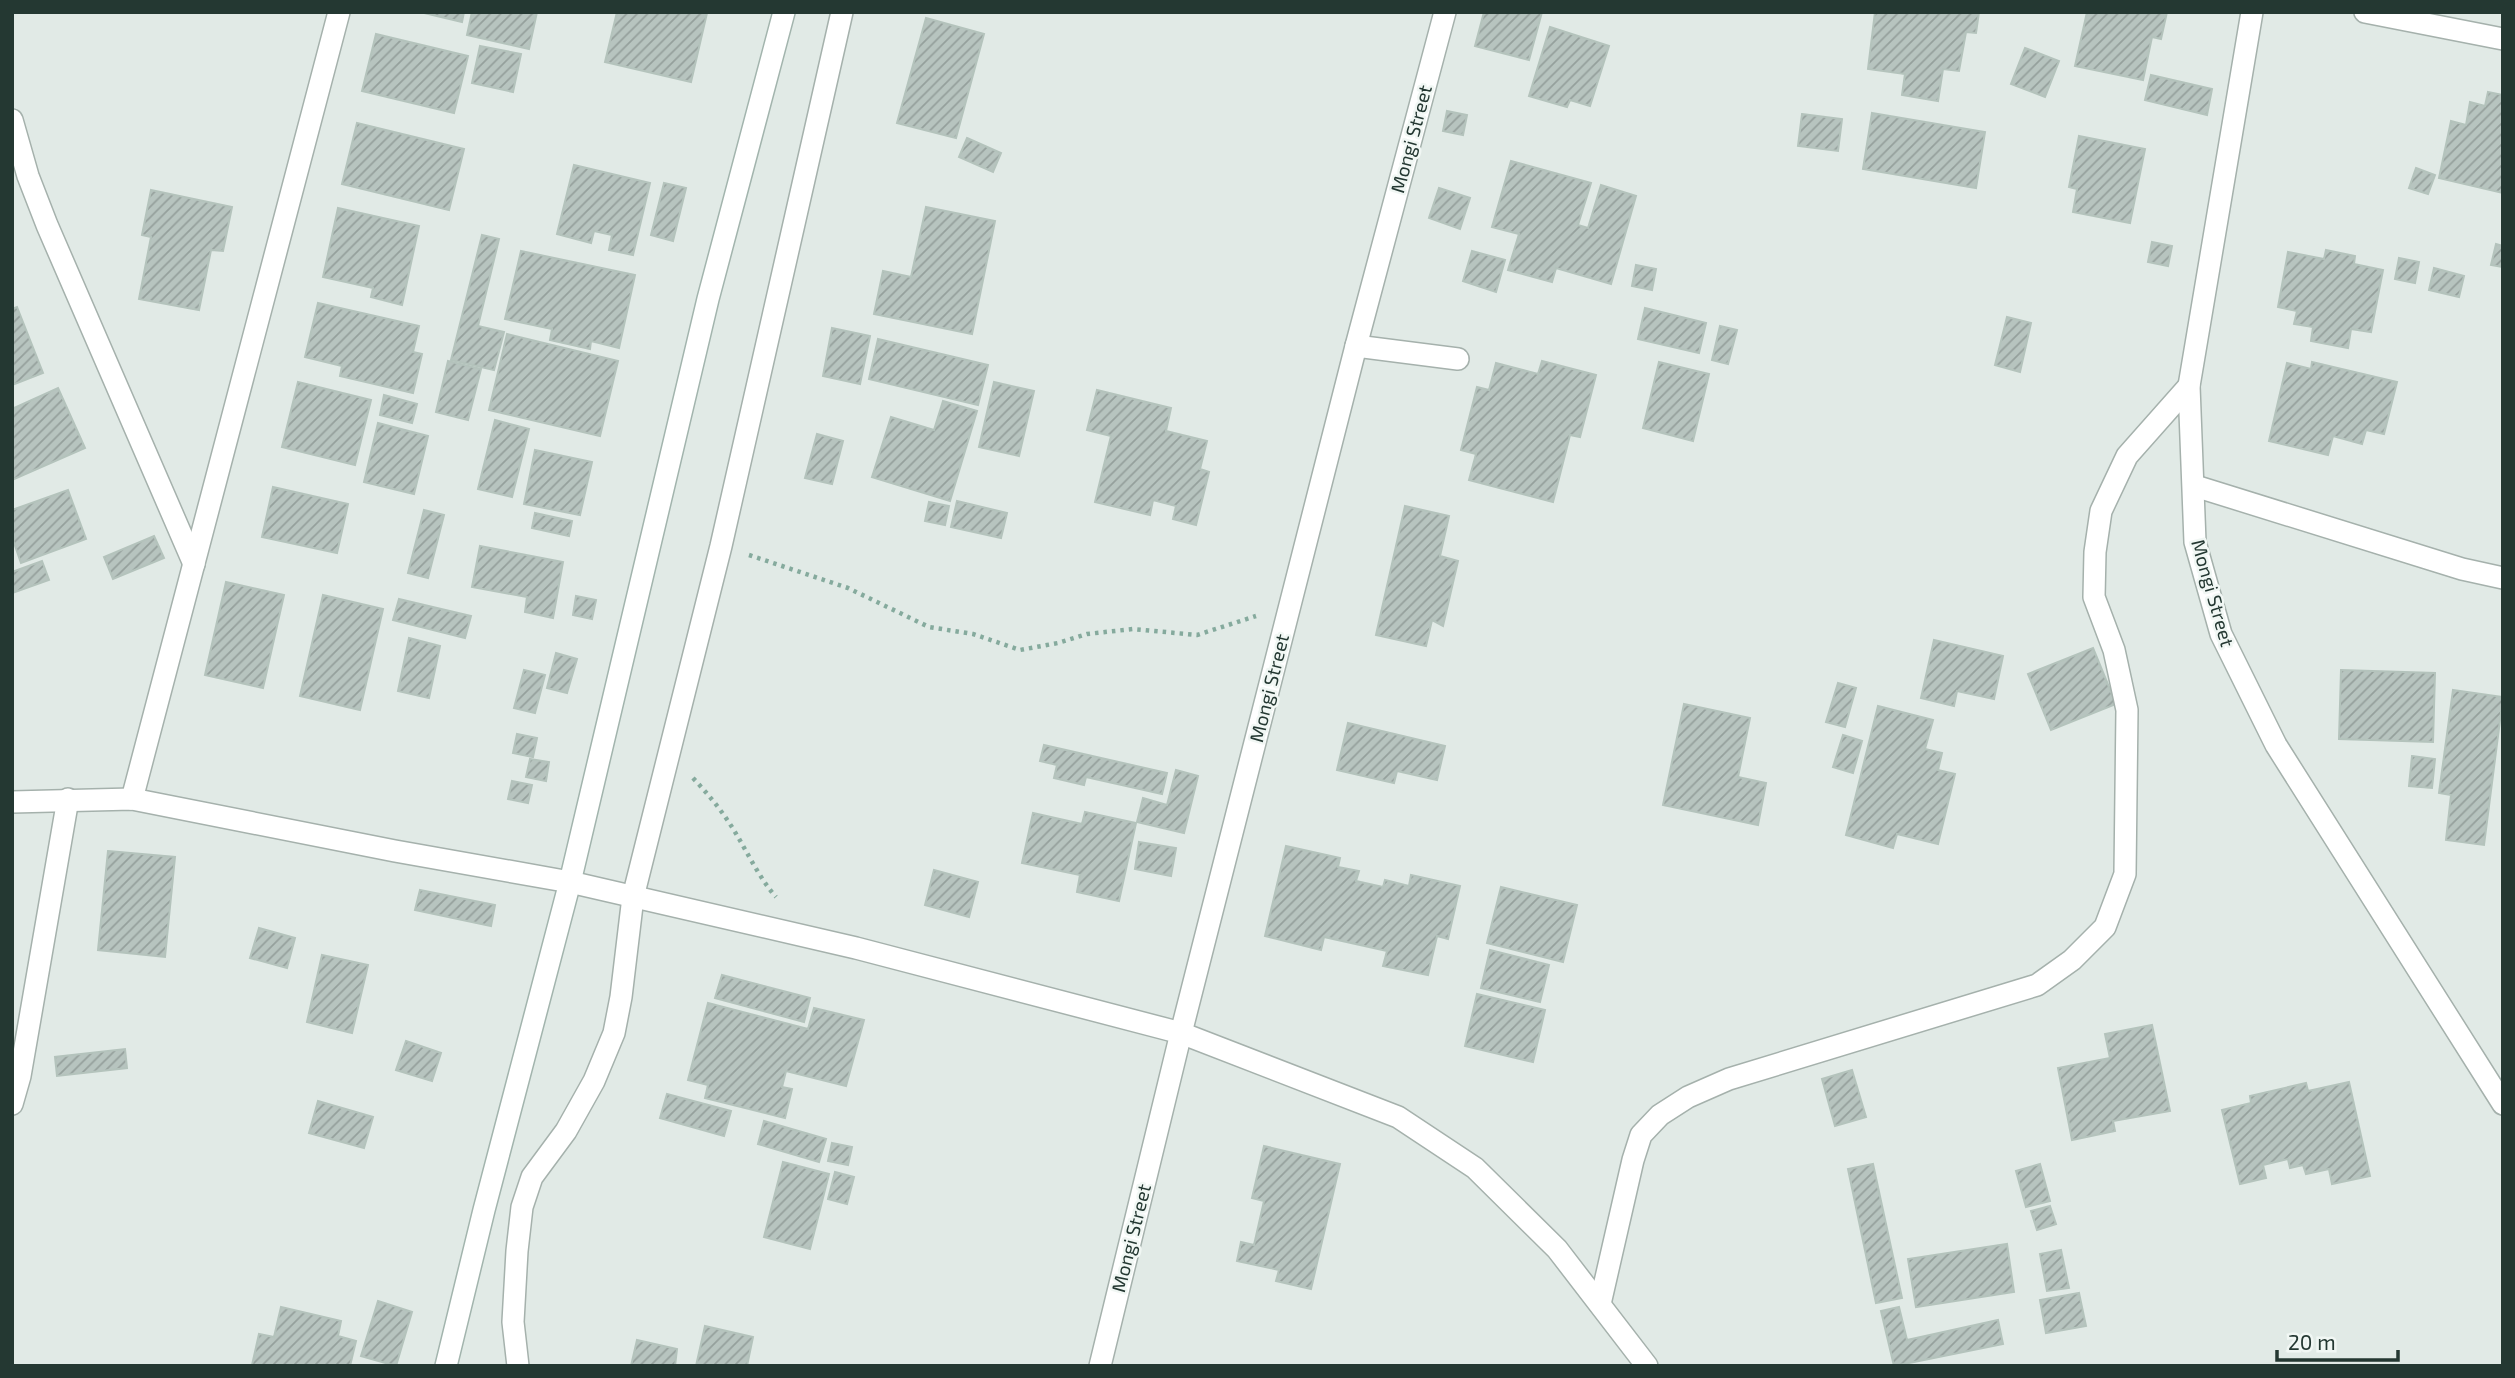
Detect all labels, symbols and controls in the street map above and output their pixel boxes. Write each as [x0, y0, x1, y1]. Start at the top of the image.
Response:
street label: Mongi Street [1385, 82, 1436, 195]
street label: Mongi Street [2187, 536, 2240, 649]
street label: Mongi Street [1244, 631, 1293, 744]
street label: Mongi Street [1106, 1181, 1155, 1294]
scale bar [2277, 1318, 2398, 1362]
text: 20 m [2288, 1329, 2336, 1354]

